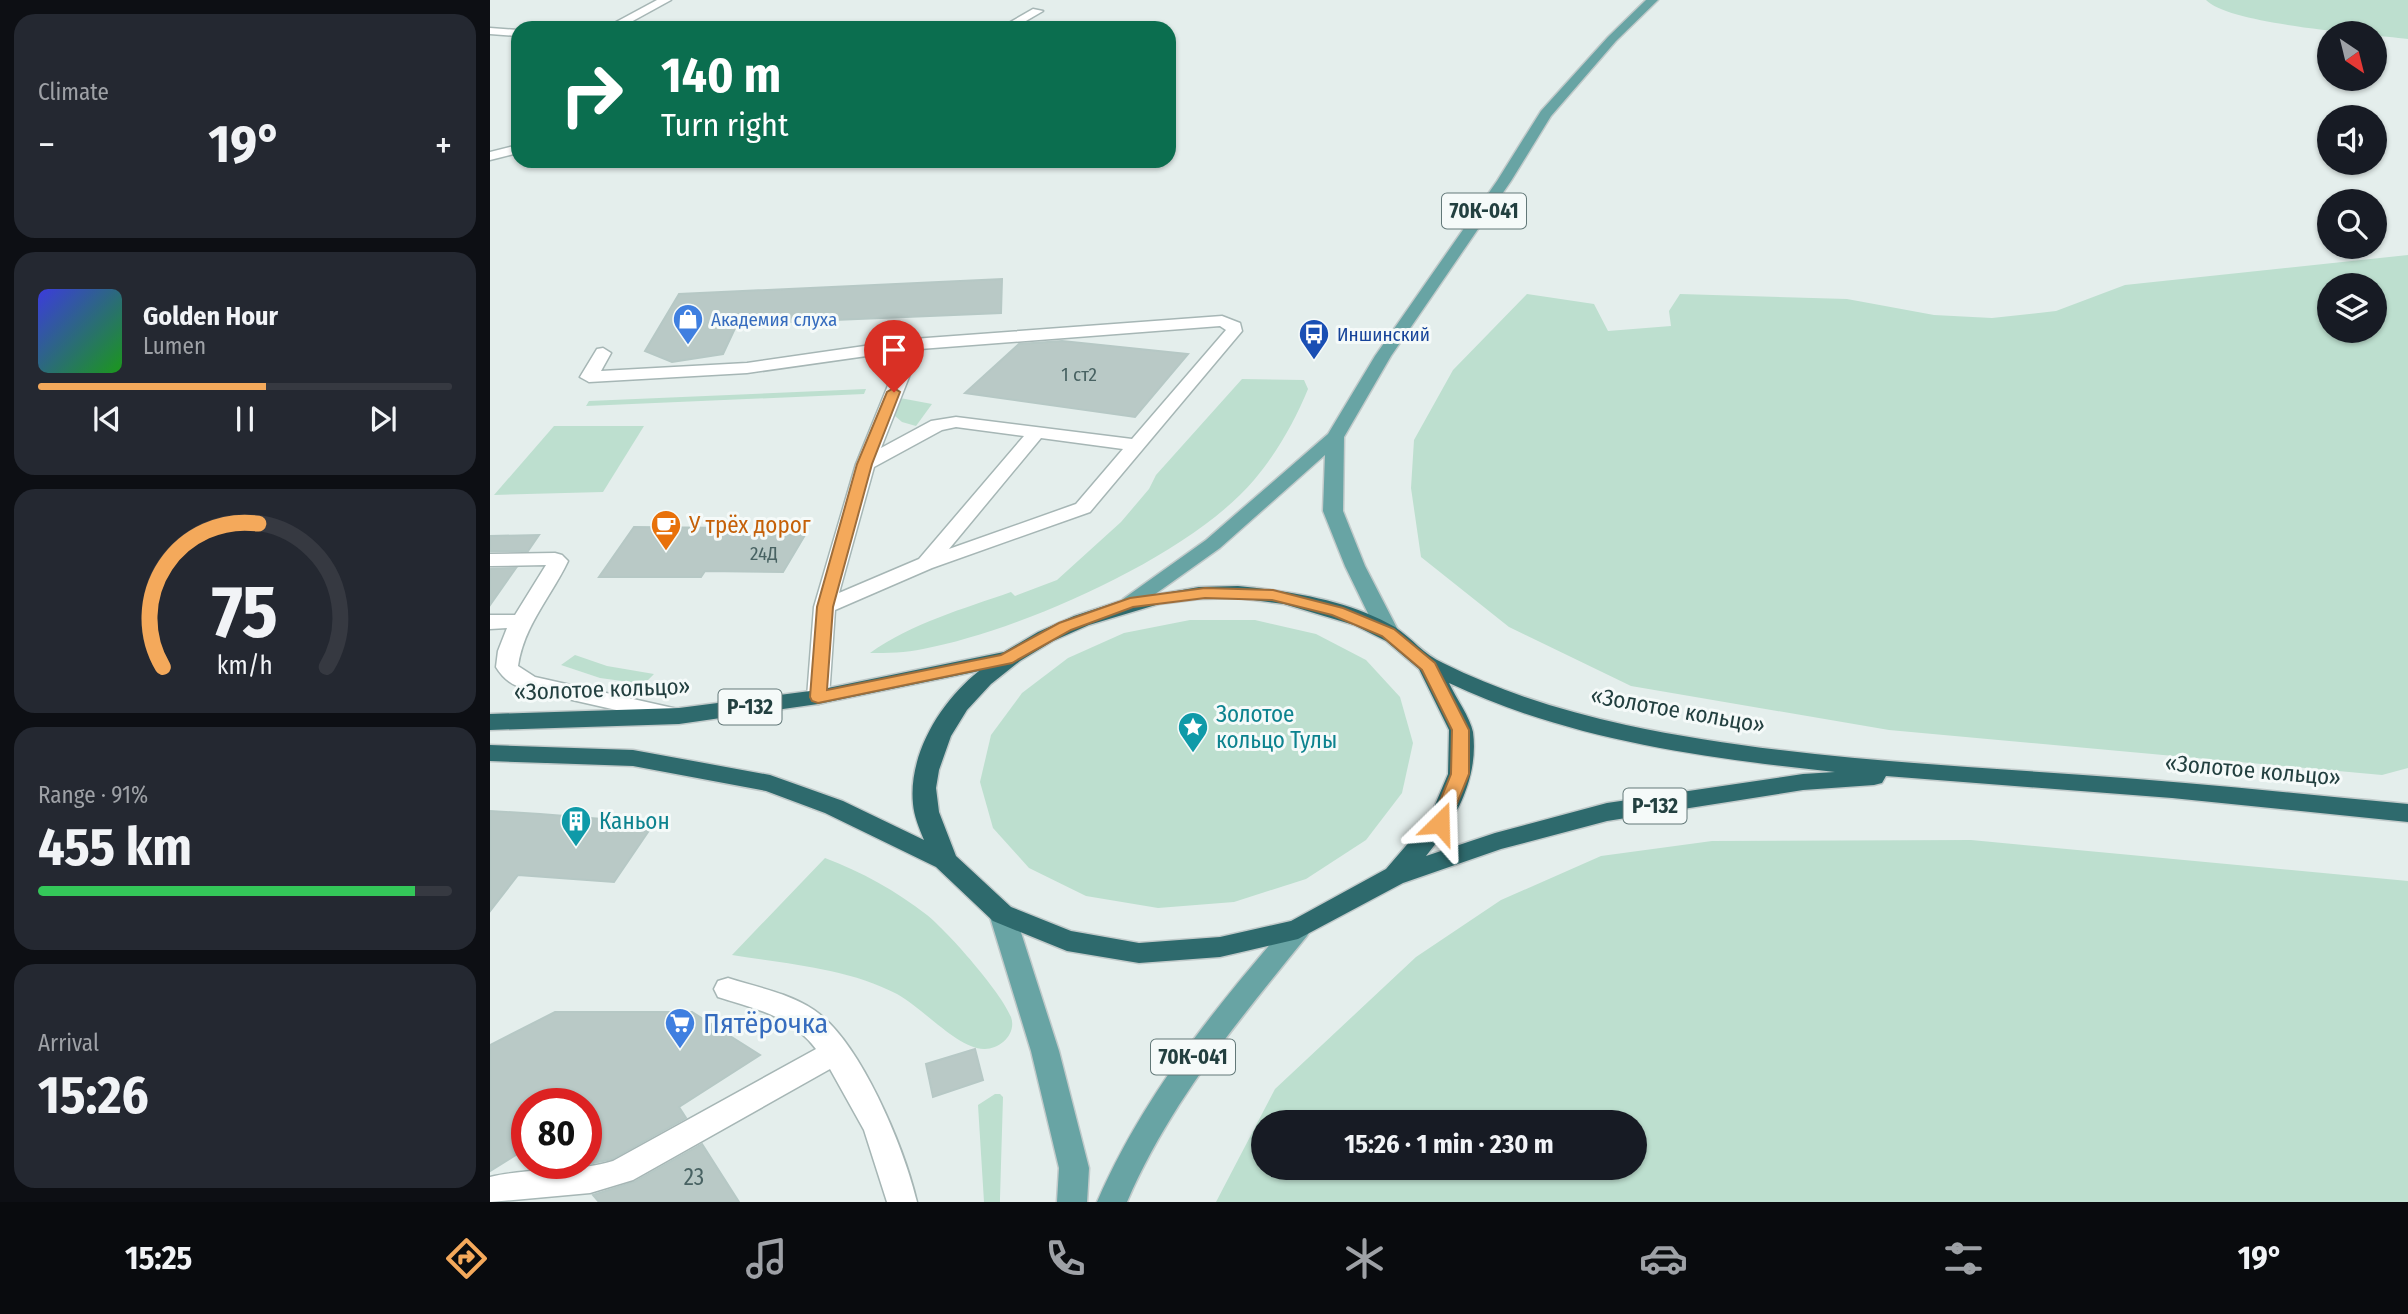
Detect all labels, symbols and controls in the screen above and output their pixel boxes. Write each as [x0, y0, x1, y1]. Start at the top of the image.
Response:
north arrow [2317, 21, 2387, 91]
map controls [2317, 21, 2387, 343]
text: 140 m [661, 46, 781, 105]
icon: right [546, 49, 637, 140]
text: Climate [38, 78, 109, 106]
button: sound [2317, 105, 2387, 175]
text: Turn right [661, 106, 788, 144]
text: 19° [208, 113, 282, 176]
text: − [38, 122, 55, 168]
text: + [435, 122, 452, 168]
button: search [2317, 189, 2387, 259]
road number: 70К-041 [1442, 194, 1526, 228]
button: layers [2317, 273, 2387, 343]
text: Golden Hour [143, 301, 278, 332]
shop icon: Академия слуха [671, 302, 705, 346]
place label: Академия слуха [711, 308, 837, 331]
bus stop icon: Иншинский [1297, 317, 1331, 361]
pin [864, 320, 924, 392]
place label: Иншинский [1337, 323, 1430, 346]
icon: arrive [875, 331, 913, 369]
text: Lumen [143, 332, 206, 360]
house number: 1 ст2 [1061, 363, 1097, 386]
icon: previous [88, 400, 126, 438]
icon: pause [226, 400, 264, 438]
icon: next [364, 400, 402, 438]
cafe icon: У трёх дорог [649, 508, 683, 552]
place label: У трёх дорог [688, 511, 811, 539]
house number: 24Д [750, 542, 778, 565]
text: 75 [212, 569, 278, 656]
text: km/h [217, 651, 273, 681]
street label: «Золотое кольцо» [513, 672, 691, 706]
street label: «Золотое кольцо» [1589, 681, 1767, 739]
road number: Р-132 [719, 690, 782, 724]
place label: Золотое кольцо Тулы [1216, 700, 1337, 754]
place icon: Золотое кольцо Тулы [1176, 710, 1210, 754]
street label: «Золотое кольцо» [2164, 748, 2342, 792]
text: Range · 91% [38, 781, 148, 809]
position arrow [1403, 786, 1477, 860]
road number: Р-132 [1624, 788, 1686, 824]
building icon: Каньон [559, 804, 593, 848]
place label: Каньон [599, 807, 670, 835]
text: 455 km [38, 816, 192, 879]
supermarket icon: Пятёрочка [663, 1006, 697, 1050]
place label: Пятёрочка [703, 1007, 828, 1040]
text: Arrival [38, 1029, 99, 1057]
road number: 70К-041 [1151, 1040, 1235, 1074]
text: 15:26 [38, 1064, 149, 1127]
speed limit sign: 80 [511, 1088, 602, 1179]
text: 15:26 · 1 min · 230 m [1344, 1129, 1554, 1160]
house number: 23 [684, 1163, 704, 1191]
icon: directions [442, 1234, 491, 1283]
icon: music [742, 1234, 791, 1283]
icon: phone [1041, 1234, 1090, 1283]
icon: climate [1340, 1234, 1389, 1283]
icon: car [1639, 1234, 1688, 1283]
icon: filters [1939, 1234, 1988, 1283]
text: 15:25 [125, 1239, 192, 1277]
text: 19° [2238, 1239, 2283, 1277]

